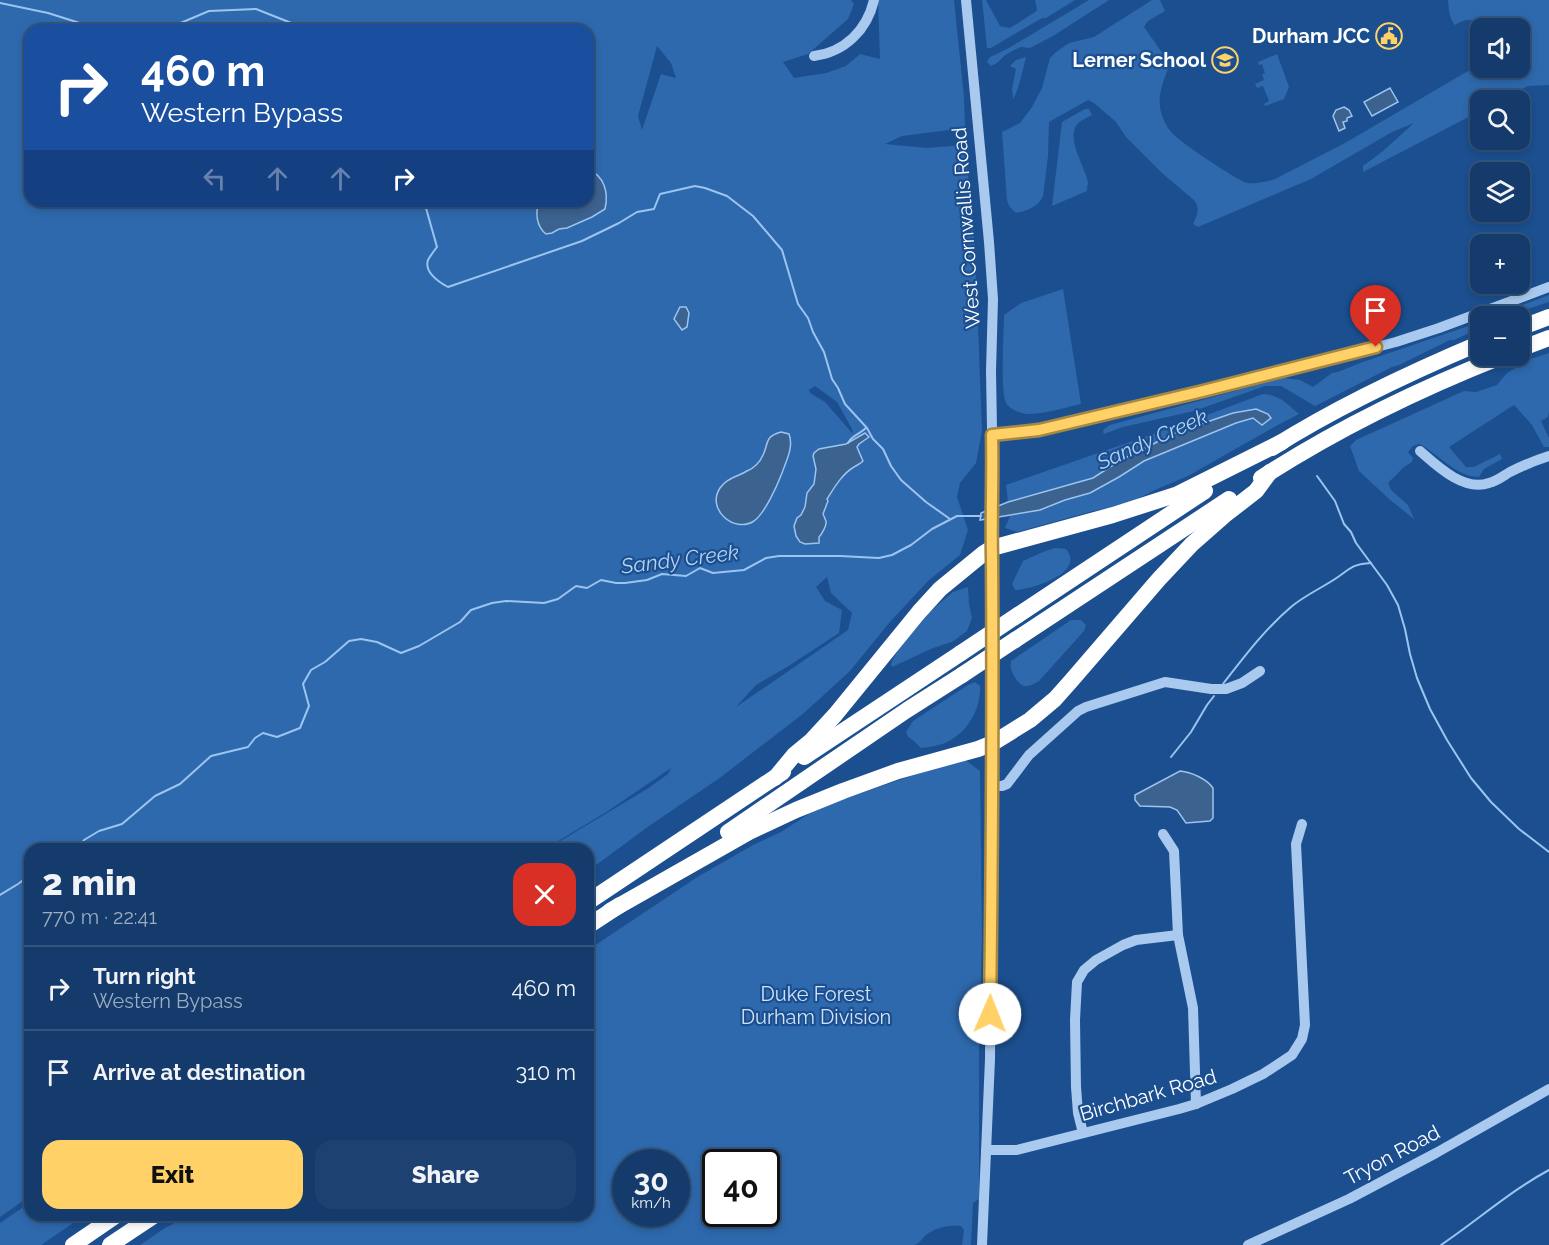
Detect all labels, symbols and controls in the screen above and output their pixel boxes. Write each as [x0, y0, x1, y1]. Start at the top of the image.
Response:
map controls [1470, 18, 1530, 366]
button: sound [1470, 18, 1530, 78]
public building icon: Durham JCC [1374, 21, 1404, 51]
place label: Durham JCC [1252, 24, 1370, 48]
school or university icon: Lerner School [1210, 45, 1240, 75]
text: 460 m [141, 47, 265, 96]
icon: right [42, 48, 120, 126]
place label: Lerner School [1072, 48, 1207, 72]
button: search [1470, 90, 1530, 150]
text: Western Bypass [141, 97, 343, 128]
street label: West Cornwallis Road [947, 127, 985, 329]
icon: left [198, 162, 231, 195]
icon: ahead [261, 162, 294, 195]
icon: ahead [324, 162, 357, 195]
icon: right [387, 162, 420, 195]
button: layers [1470, 162, 1530, 222]
button: + [1470, 234, 1530, 294]
pin [1350, 285, 1401, 347]
icon: arrive [1359, 294, 1392, 327]
button: − [1470, 306, 1530, 366]
water label: Sandy Creek [1092, 403, 1211, 475]
water label: Sandy Creek [619, 539, 740, 579]
text: 2 min [42, 861, 137, 903]
button: close [513, 863, 576, 926]
text: 770 m · 22:41 [42, 905, 157, 929]
text: Turn right [93, 963, 196, 989]
icon: right [42, 972, 75, 1005]
text: 460 m [511, 975, 576, 1001]
park label: Duke Forest Durham Division [741, 982, 891, 1029]
position arrow [958, 982, 1022, 1046]
text: Western Bypass [93, 989, 243, 1013]
icon: arrive [42, 1056, 75, 1089]
text: Arrive at destination [93, 1059, 306, 1085]
text: 310 m [516, 1059, 576, 1085]
street label: Birchbark Road [1077, 1064, 1219, 1126]
street label: Tryon Road [1340, 1120, 1444, 1190]
button: Exit [42, 1140, 303, 1209]
button: Share [315, 1140, 576, 1209]
speed limit sign: 40 [702, 1149, 780, 1227]
text: 30 [633, 1163, 669, 1198]
text: km/h [631, 1194, 671, 1212]

